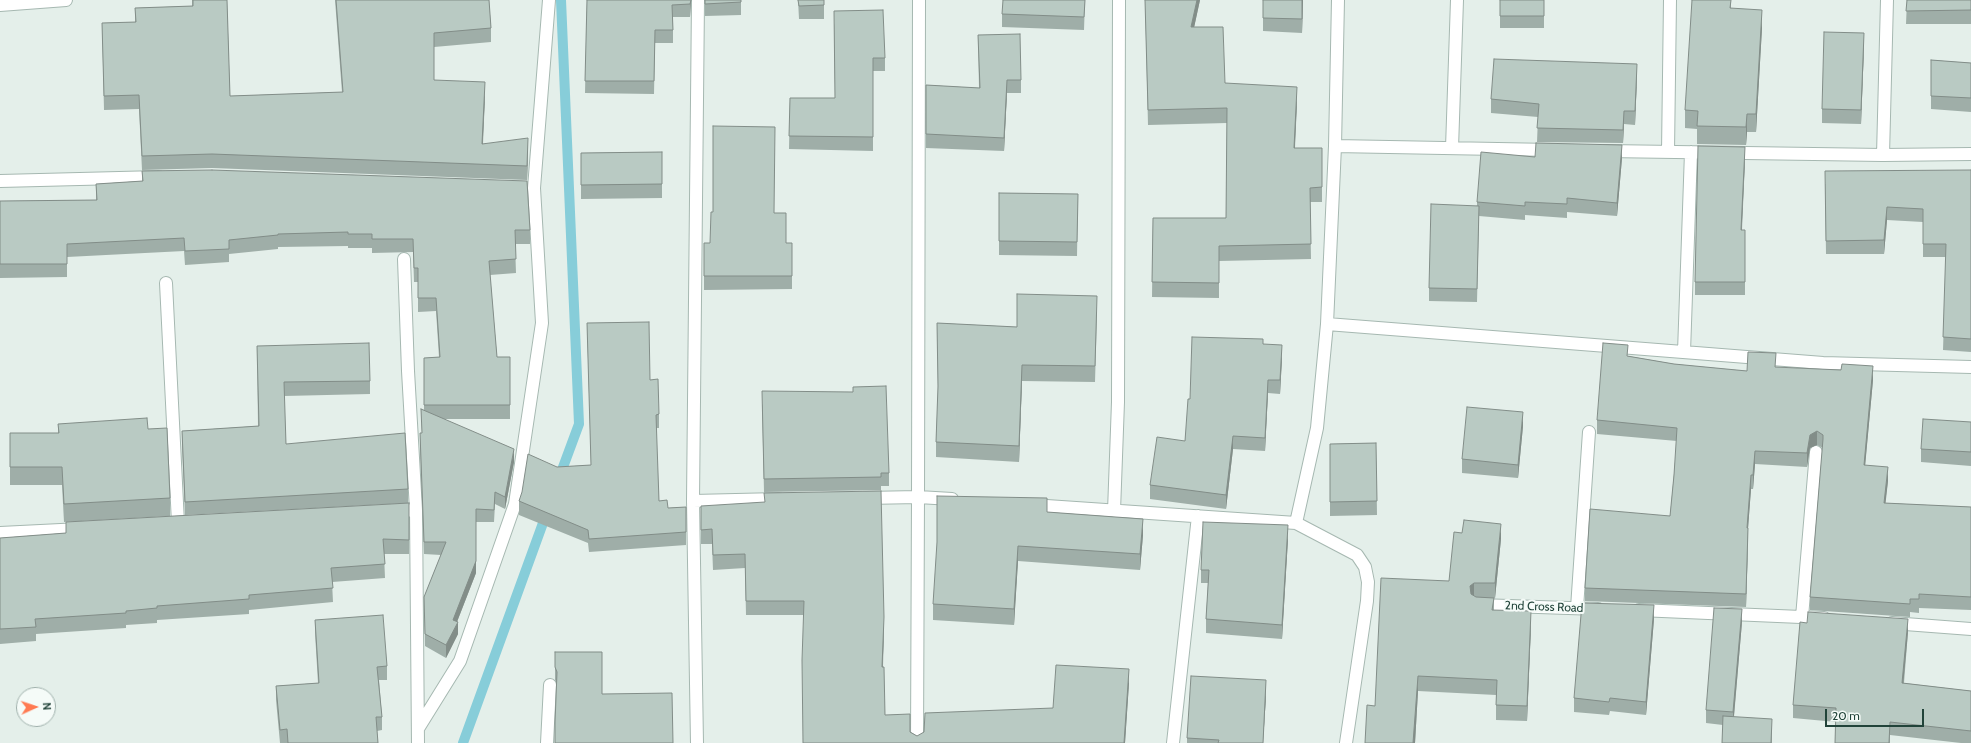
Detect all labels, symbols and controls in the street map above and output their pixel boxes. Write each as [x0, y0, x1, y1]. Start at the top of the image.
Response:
street label: 2nd Cross Road [1504, 598, 1584, 616]
north arrow [16, 687, 56, 727]
scale bar [1827, 701, 1926, 727]
text: N [40, 702, 54, 711]
text: 20 m [1832, 708, 1860, 723]

